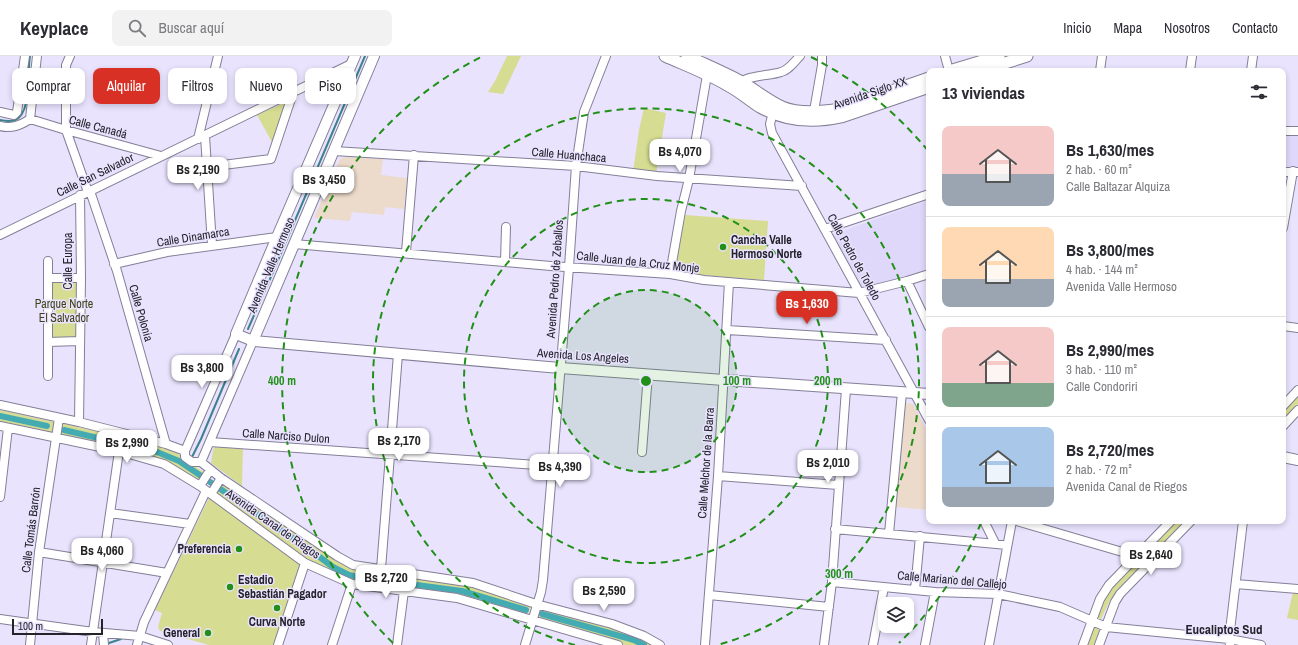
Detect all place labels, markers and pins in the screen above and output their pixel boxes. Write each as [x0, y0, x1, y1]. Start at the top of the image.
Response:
pin: Bs 4,070 [639, 139, 721, 173]
pin: Bs 2,190 [157, 157, 239, 191]
pin: Bs 3,450 [283, 167, 365, 201]
place label: Cancha Valle Hermoso Norte [731, 232, 803, 262]
marker: Cancha Valle Hermoso Norte [718, 242, 728, 252]
pin: Bs 1,630 [766, 291, 848, 325]
pin: Bs 3,800 [161, 355, 243, 389]
centre of rings [639, 374, 653, 388]
pin: Bs 2,170 [358, 428, 440, 462]
pin: Bs 2,990 [86, 430, 168, 464]
pin: Bs 2,010 [787, 450, 869, 484]
pin: Bs 4,390 [519, 454, 601, 488]
pin: Bs 4,060 [61, 538, 143, 572]
place label: Preferencia [177, 541, 232, 557]
pin: Bs 2,640 [1110, 542, 1192, 576]
marker: Preferencia [234, 544, 244, 554]
pin: Bs 2,720 [345, 565, 427, 599]
place label: Estadio Sebastián Pagador [238, 572, 327, 602]
pin: Bs 2,590 [563, 578, 645, 612]
marker: Estadio Sebastián Pagador [225, 582, 235, 592]
marker: Curva Norte [272, 603, 282, 613]
place label: Curva Norte [249, 614, 306, 630]
place label: General [163, 625, 200, 641]
marker: General [203, 628, 213, 638]

